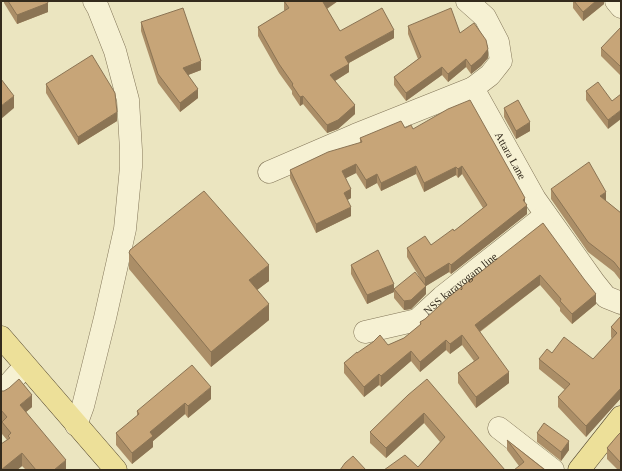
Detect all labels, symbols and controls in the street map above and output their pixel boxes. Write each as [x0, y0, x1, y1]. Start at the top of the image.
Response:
street label: Attara Lane [493, 130, 529, 181]
street label: NSS karayogam line [421, 250, 499, 317]

